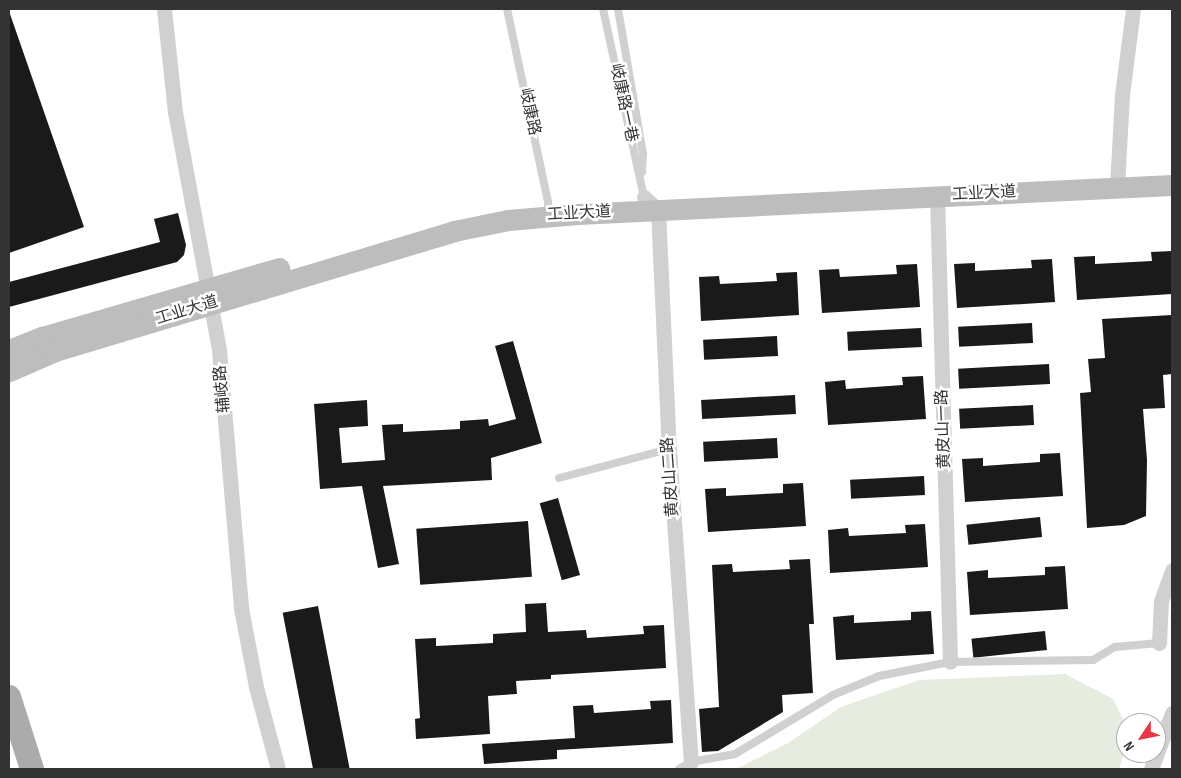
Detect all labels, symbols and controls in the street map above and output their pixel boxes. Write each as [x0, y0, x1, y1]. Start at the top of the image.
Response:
street label: 岐康路一巷 [605, 62, 641, 144]
street label: 岐康路 [515, 87, 543, 137]
street label: 工业大道 [952, 183, 1016, 205]
street label: 工业大道 [547, 203, 611, 225]
street label: 工业大道 [154, 292, 220, 330]
street label: 辅岐路 [211, 364, 235, 414]
street label: 黄皮山一路 [933, 389, 955, 469]
street label: 黄皮山二路 [659, 436, 683, 518]
north arrow [1116, 713, 1166, 763]
text: N [1120, 738, 1138, 754]

